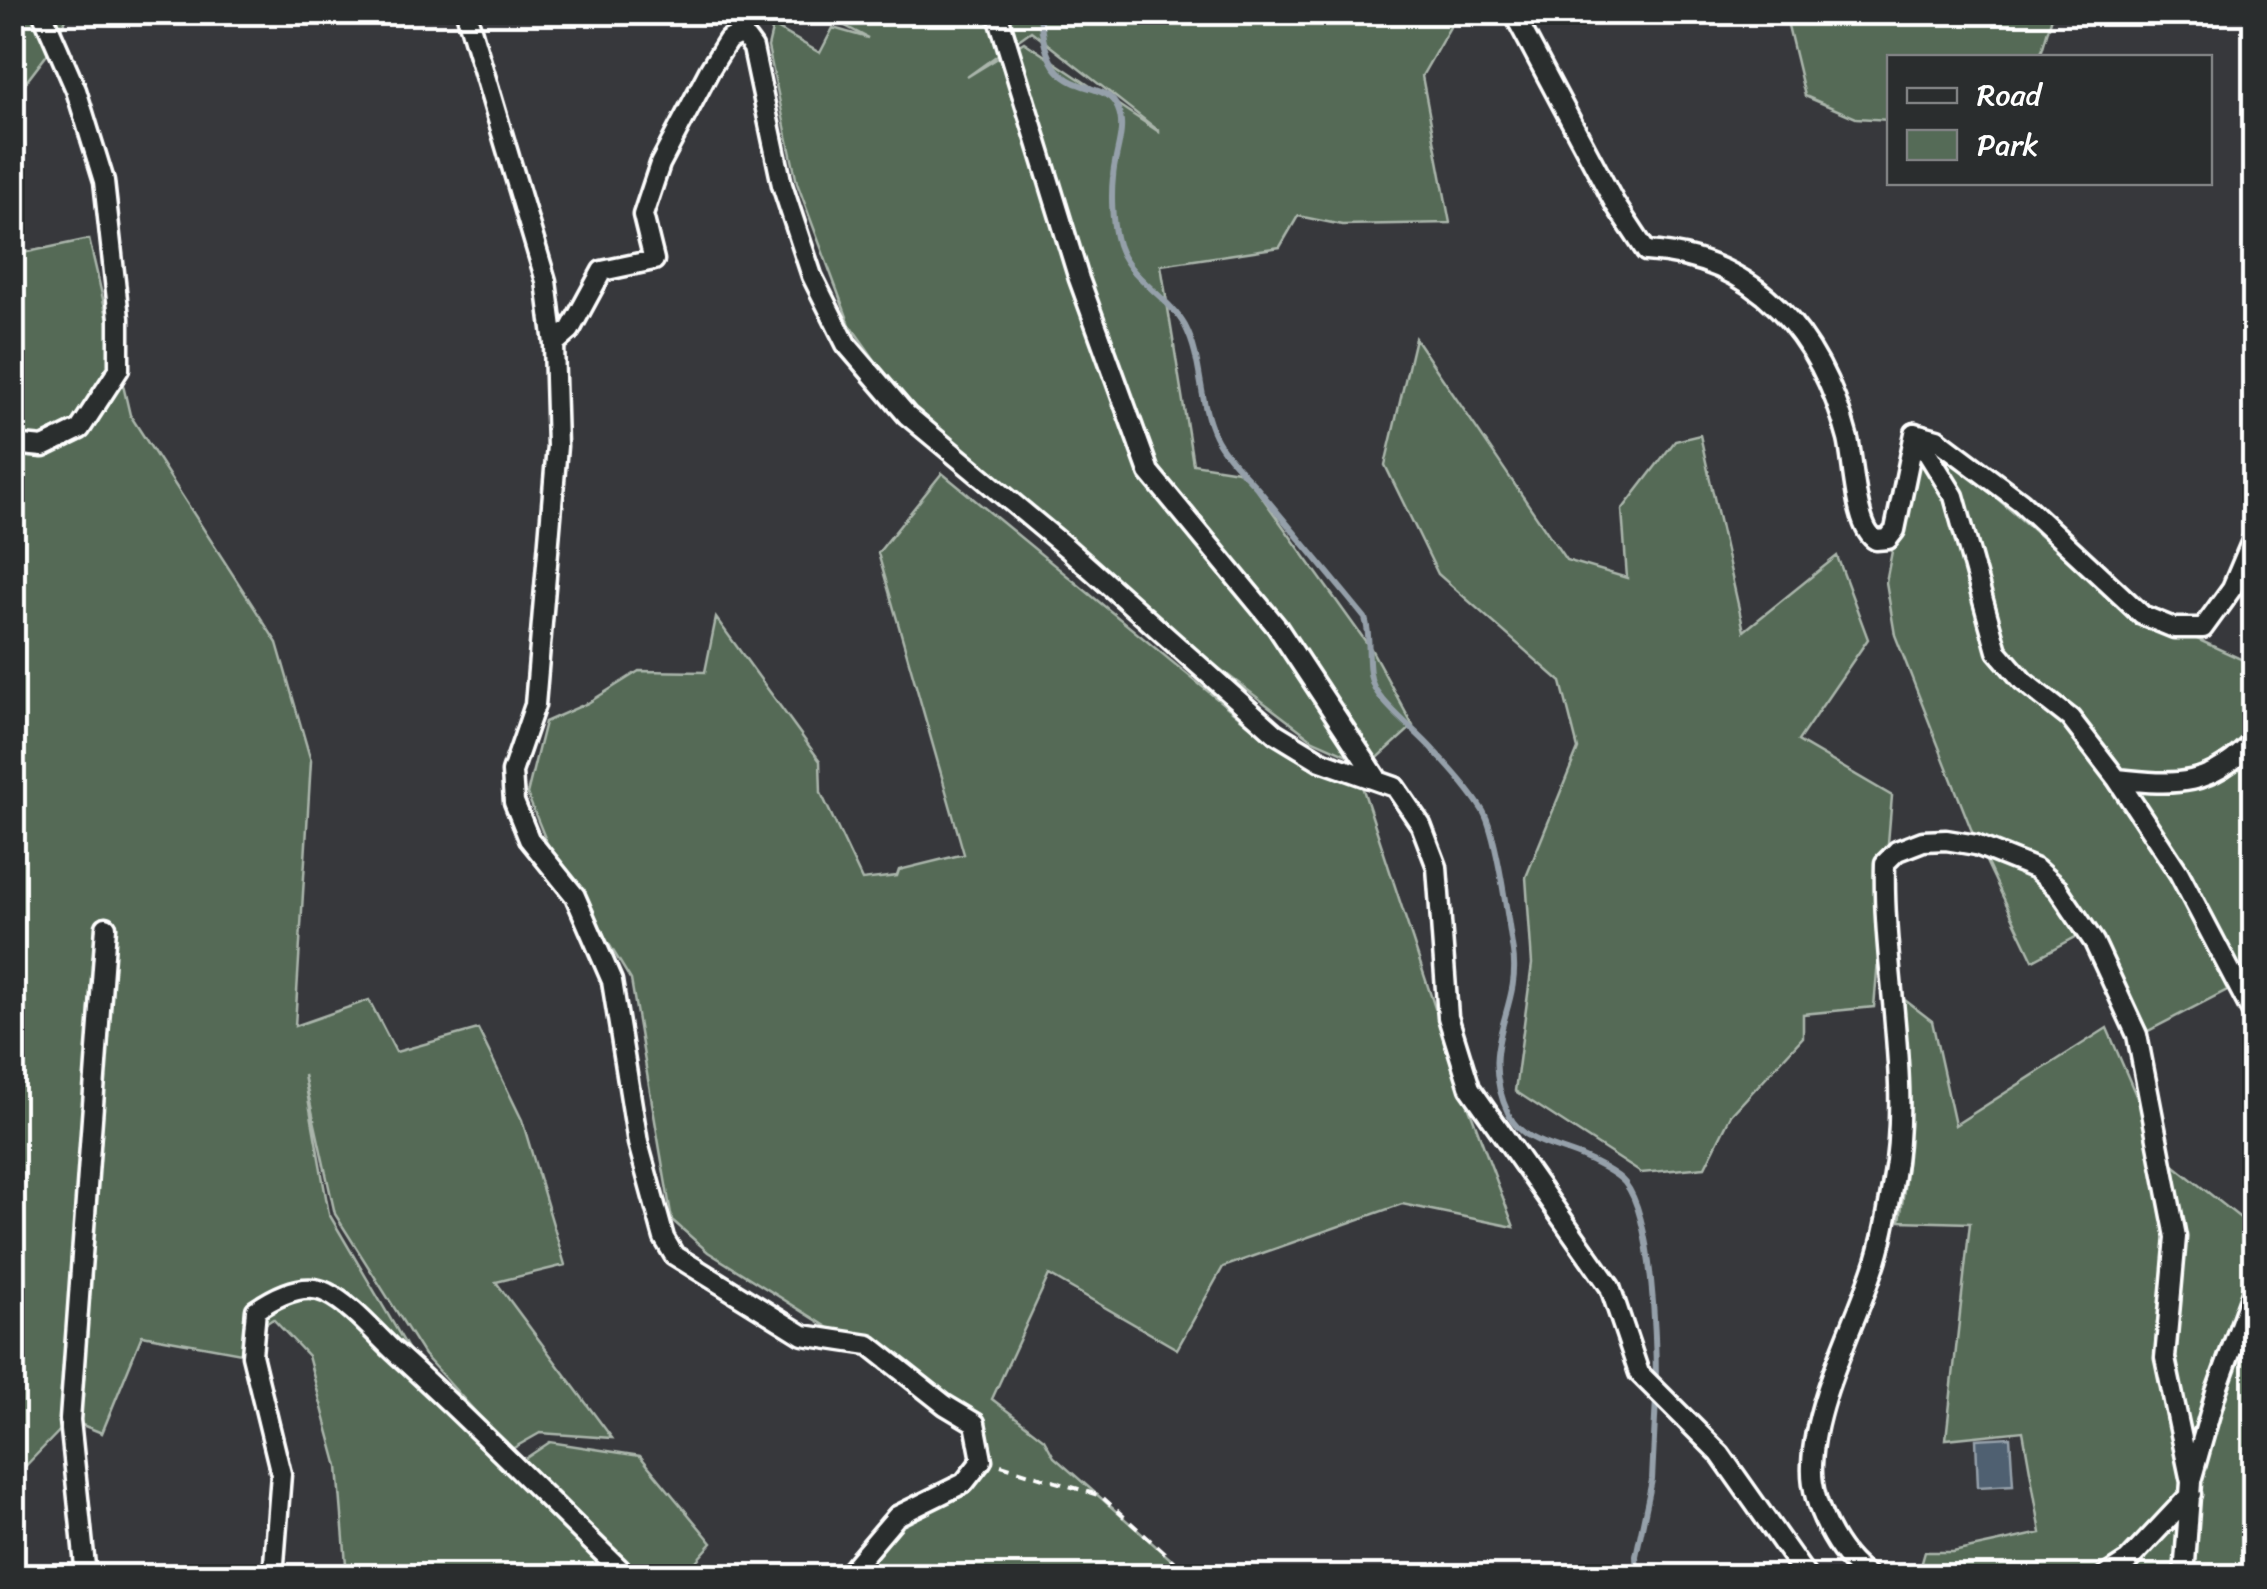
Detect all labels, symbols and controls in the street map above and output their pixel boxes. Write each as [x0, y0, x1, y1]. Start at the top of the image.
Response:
legend [1887, 55, 2212, 185]
text: Road [1977, 68, 2044, 122]
text: Park [1977, 118, 2039, 172]

